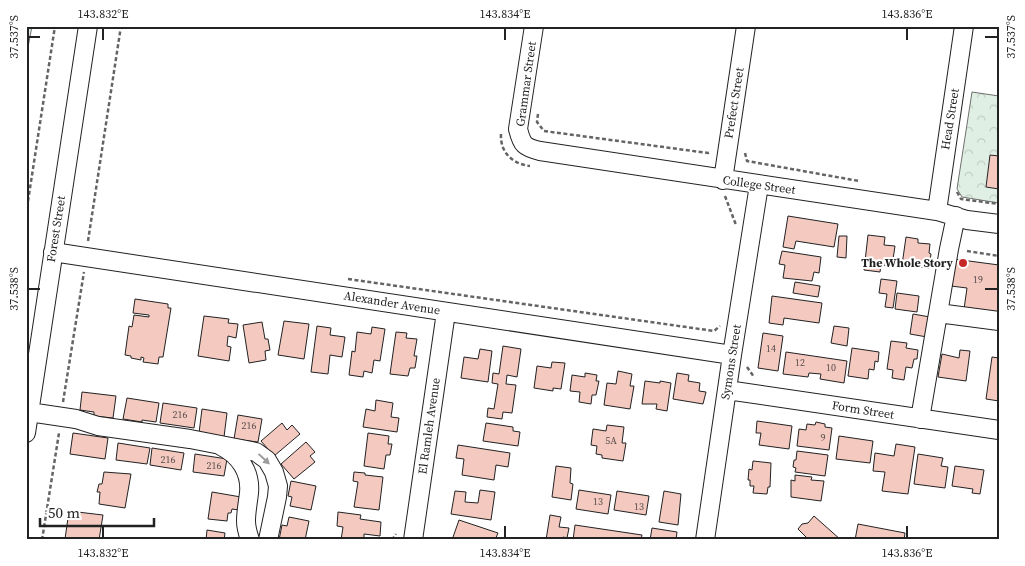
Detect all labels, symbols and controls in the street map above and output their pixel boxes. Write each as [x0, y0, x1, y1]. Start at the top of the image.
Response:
text: 143.832°E [78, 6, 128, 22]
text: 143.834°E [480, 6, 530, 22]
text: 143.836°E [882, 6, 932, 22]
text: 37.537°S [6, 15, 22, 59]
text: 37.537°S [1003, 15, 1019, 59]
street label: Grammar Street [512, 40, 540, 128]
street label: Prefect Street [720, 66, 748, 140]
street label: Head Street [937, 87, 963, 151]
street label: College Street [722, 172, 797, 198]
street label: Forest Street [43, 195, 69, 263]
place label: The Whole Story [861, 255, 954, 271]
marker: The Whole Story [957, 257, 969, 269]
text: 37.538°S [6, 267, 22, 311]
text: 37.538°S [1003, 267, 1019, 311]
house number: 19 [973, 273, 983, 286]
street label: Alexander Avenue [343, 287, 441, 319]
street label: Symons Street [717, 323, 745, 401]
house number: 14 [766, 342, 776, 355]
house number: 12 [795, 356, 805, 369]
house number: 10 [826, 361, 836, 374]
street label: El Ramleh Avenue [414, 377, 444, 475]
street label: Form Street [831, 397, 895, 423]
house number: 216 [173, 408, 188, 421]
house number: 216 [242, 419, 257, 432]
house number: 9 [821, 431, 826, 444]
house number: 5A [605, 434, 617, 447]
house number: 216 [161, 453, 176, 466]
one-way arrow [257, 453, 269, 465]
house number: 216 [207, 459, 222, 472]
house number: 13 [593, 495, 603, 508]
scale bar [40, 496, 154, 528]
house number: 13 [634, 500, 644, 513]
text: 50 m [48, 502, 80, 523]
text: 143.832°E [78, 545, 128, 561]
text: 143.834°E [480, 545, 530, 561]
text: 143.836°E [882, 545, 932, 561]

